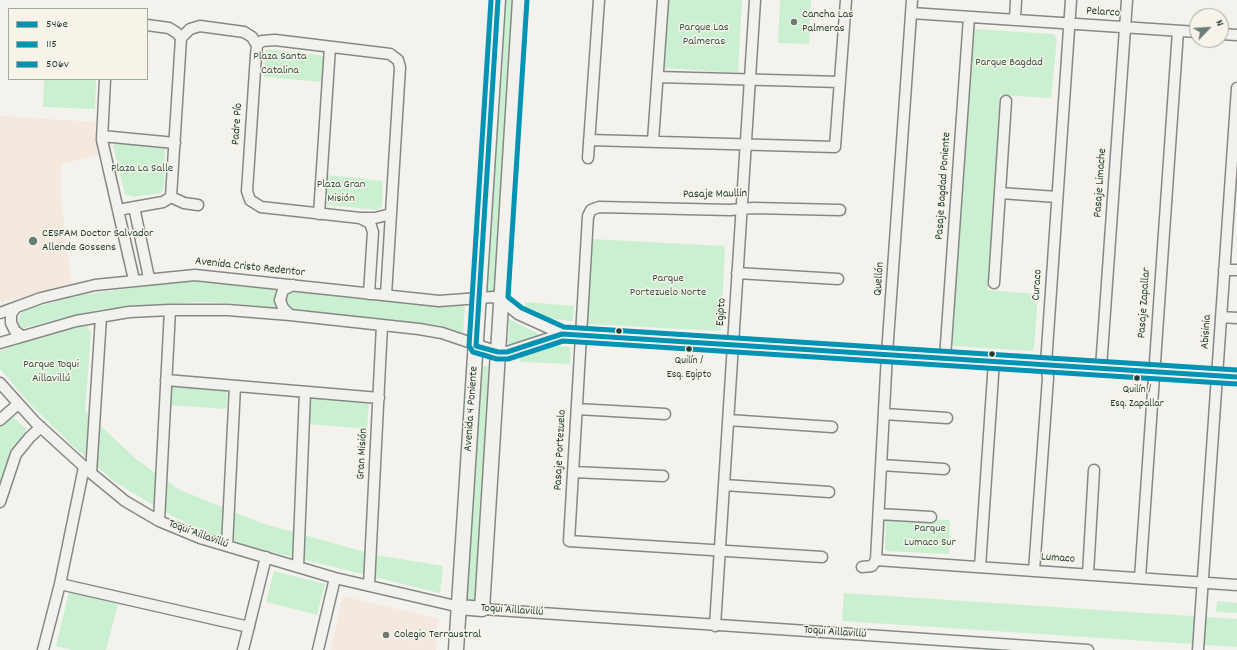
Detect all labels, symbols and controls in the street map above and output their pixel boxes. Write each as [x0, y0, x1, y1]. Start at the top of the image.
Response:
street label: Pelarco [1086, 5, 1120, 21]
legend [8, 8, 148, 80]
place label: Cancha Las Palmeras [802, 8, 853, 36]
north arrow [1189, 8, 1229, 48]
text: 546e [46, 16, 68, 33]
marker: Cancha Las Palmeras [789, 17, 799, 27]
text: N [1211, 18, 1227, 29]
park label: Parque Las Palmeras [679, 21, 729, 49]
text: 115 [46, 36, 57, 53]
park label: Plaza Santa Catalina [253, 50, 307, 78]
text: 506v [46, 56, 69, 73]
park label: Parque Bagdad [975, 56, 1043, 70]
street label: Padre Pío [229, 102, 247, 146]
street label: Pasaje Bagdad Poniente [933, 132, 955, 240]
street label: Pasaje Limache [1091, 148, 1111, 218]
park label: Plaza La Salle [111, 162, 173, 176]
park label: Plaza Gran Misión [317, 178, 365, 206]
street label: Pasaje Maullin [683, 187, 747, 203]
place label: CESFAM Doctor Salvador Allende Gossens [42, 227, 154, 255]
marker: CESFAM Doctor Salvador Allende Gossens [27, 235, 39, 247]
street label: Avenida Cristo Redentor [194, 255, 306, 281]
street label: Quellón [872, 262, 888, 296]
street label: Pasaje Zapallar [1135, 267, 1155, 339]
street label: Curaco [1030, 269, 1046, 301]
park label: Parque Portezuelo Norte [630, 272, 706, 300]
street label: Egipto [714, 297, 730, 327]
street label: Abisinia [1199, 314, 1215, 350]
unlabelled marker [614, 326, 624, 336]
marker: Quilín / Esq. Egipto [684, 344, 694, 354]
unlabelled marker [987, 349, 997, 359]
place label: Quilín / Esq. Egipto [667, 354, 711, 380]
park label: Parque Toqui Aillavillú [23, 358, 79, 386]
street label: Avenida 4 Poniente [462, 366, 482, 452]
marker: Quilín / Esq. Zapallar [1132, 373, 1142, 383]
place label: Quilín / Esq. Zapallar [1110, 383, 1164, 409]
street label: Pasaje Portezuelo [552, 409, 570, 491]
street label: Gran Misión [354, 428, 372, 480]
street label: Toqui Aillavillú [166, 518, 230, 552]
park label: Parque Lumaco Sur [904, 522, 956, 550]
street label: Lumaco [1040, 551, 1076, 567]
street label: Toqui Aillavillú [480, 602, 544, 620]
street label: Toqui Aillavillú [803, 624, 867, 642]
place label: Colegio Terraustral [394, 628, 481, 642]
marker: Colegio Terraustral [381, 630, 391, 640]

